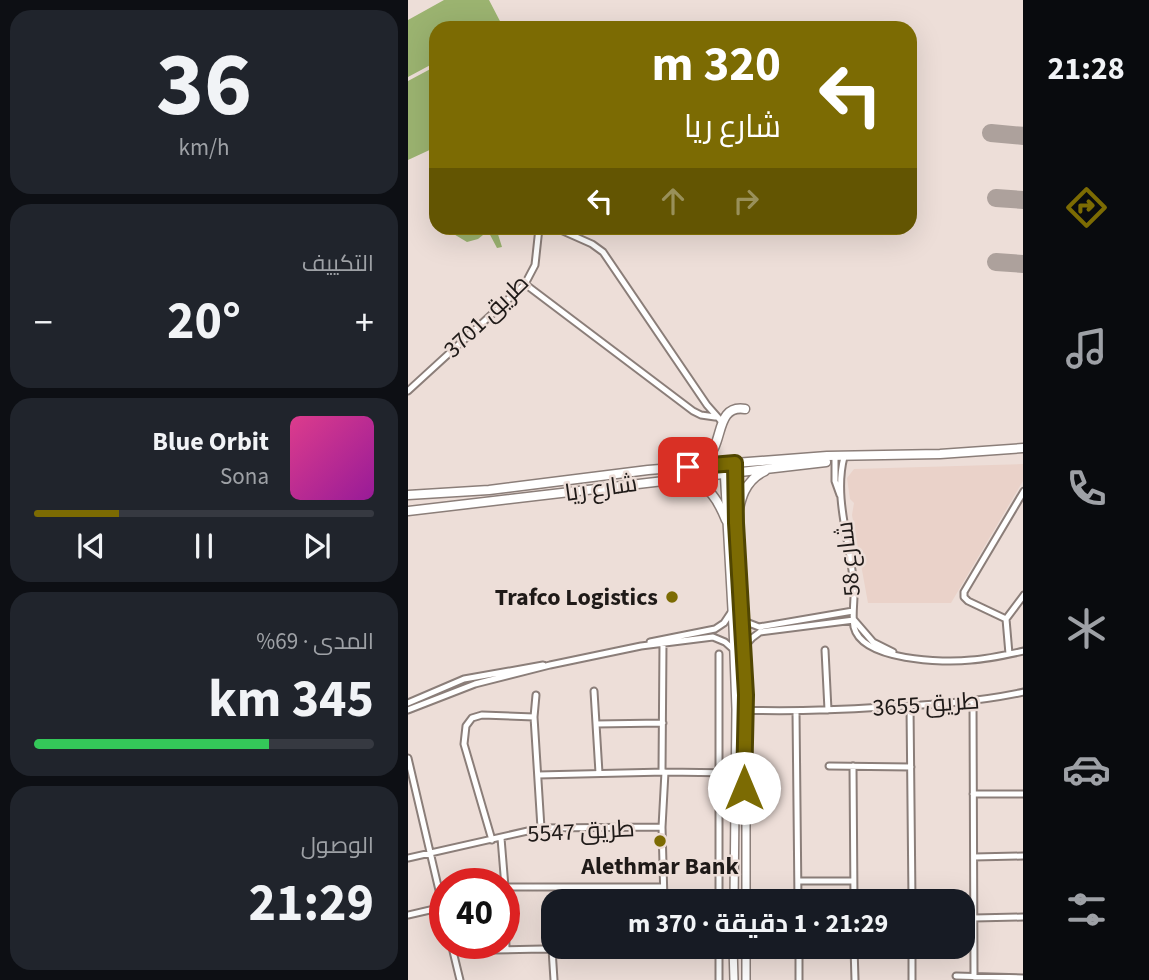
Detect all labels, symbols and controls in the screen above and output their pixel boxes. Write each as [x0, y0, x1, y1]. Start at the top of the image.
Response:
text: 36 [156, 21, 252, 150]
text: 320 m [652, 30, 781, 100]
text: 21:28 [1047, 46, 1125, 92]
icon: left [805, 49, 896, 140]
text: شارع ريا [684, 104, 781, 150]
text: km/h [179, 131, 230, 164]
icon: left [581, 182, 619, 220]
icon: ahead [654, 182, 692, 220]
icon: right [727, 182, 765, 220]
icon: directions [1062, 183, 1111, 232]
text: التكييف [302, 247, 374, 280]
street label: طريق 3701 [436, 266, 537, 366]
text: 20° [167, 285, 241, 359]
text: − [34, 296, 53, 350]
text: + [355, 296, 374, 350]
icon: music [1062, 324, 1111, 373]
text: Blue Orbit [152, 423, 269, 460]
pin [658, 437, 718, 497]
icon: arrive [669, 448, 707, 486]
text: Sona [220, 460, 269, 493]
icon: phone [1062, 464, 1111, 513]
street label: شارع ريا [562, 466, 640, 511]
street label: شارع 58 [827, 520, 870, 598]
icon: previous [72, 527, 110, 565]
icon: pause [185, 527, 223, 565]
icon: next [298, 527, 336, 565]
place label: Trafco Logistics [495, 580, 658, 615]
marker: Trafco Logistics [664, 589, 680, 605]
icon: climate [1062, 604, 1111, 653]
text: المدى · 69% [256, 625, 374, 658]
text: 345 km [208, 663, 374, 737]
street label: طريق 3655 [871, 683, 981, 726]
icon: car [1062, 745, 1111, 794]
position arrow [707, 751, 781, 825]
street label: طريق 5547 [527, 811, 636, 852]
text: الوصول [301, 829, 374, 862]
marker: Alethmar Bank [652, 833, 668, 849]
place label: Alethmar Bank [580, 849, 740, 884]
text: 21:29 [249, 867, 374, 941]
speed limit sign: 40 [429, 868, 520, 959]
icon: filters [1062, 885, 1111, 934]
text: 21:29 · 1 دقيقة · 370 m [628, 905, 888, 942]

